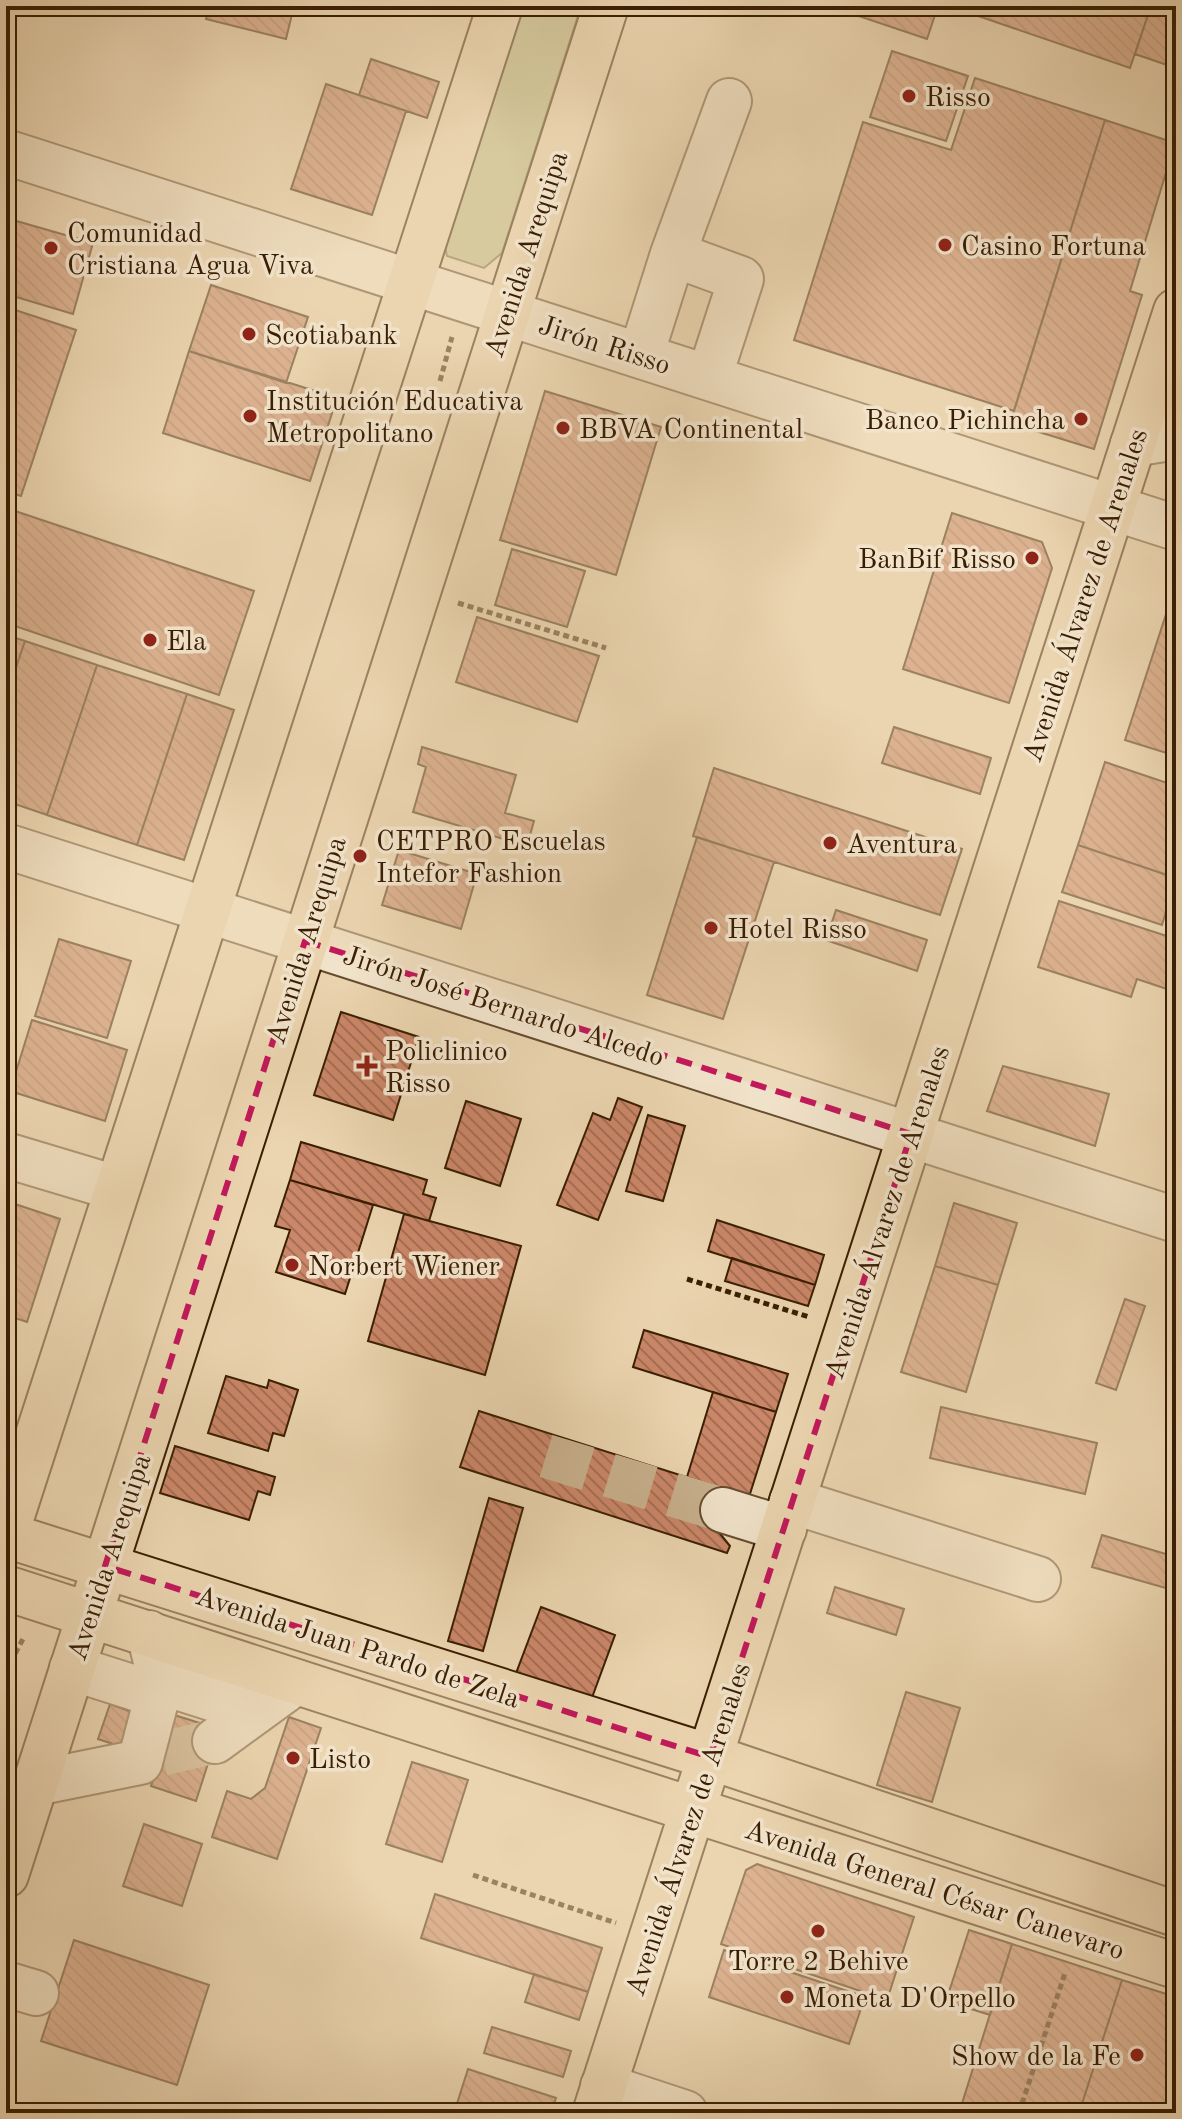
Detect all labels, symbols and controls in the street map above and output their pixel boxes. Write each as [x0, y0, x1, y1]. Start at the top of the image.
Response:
place label: Risso [925, 85, 991, 113]
marker: Risso [900, 87, 918, 105]
street label: Avenida Arequipa [481, 148, 575, 362]
place label: Comunidad Cristiana Agua Viva [67, 221, 314, 281]
place label: Casino Fortuna [961, 234, 1146, 262]
marker: Casino Fortuna [936, 236, 954, 254]
marker: Comunidad Cristiana Agua Viva [42, 239, 60, 257]
street label: Jirón Risso [535, 312, 673, 381]
place label: Scotiabank [265, 323, 398, 351]
marker: Scotiabank [240, 325, 258, 343]
place label: Institución Educativa Metropolitano [266, 389, 523, 449]
marker: Institución Educativa Metropolitano [241, 407, 259, 425]
place label: Banco Pichincha [865, 408, 1065, 436]
marker: Banco Pichincha [1072, 410, 1090, 428]
place label: BBVA Continental [579, 417, 803, 445]
marker: BBVA Continental [554, 419, 572, 437]
street label: Avenida Álvarez de Arenales [1015, 424, 1154, 766]
place label: BanBif Risso [858, 547, 1016, 575]
marker: BanBif Risso [1023, 549, 1041, 567]
place label: Ela [166, 629, 207, 657]
marker: Ela [141, 631, 159, 649]
place label: CETPRO Escuelas Intefor Fashion [376, 829, 606, 889]
place label: Aventura [846, 832, 957, 860]
street label: Avenida Arequipa [263, 834, 353, 1048]
marker: Aventura [821, 834, 839, 852]
marker: CETPRO Escuelas Intefor Fashion [351, 847, 369, 865]
place label: Hotel Risso [727, 917, 867, 945]
marker: Hotel Risso [702, 919, 720, 937]
street label: Jirón José Bernardo Alcedo [339, 943, 667, 1073]
place label: Policlinico Risso [385, 1039, 508, 1099]
street label: Avenida Álvarez de Arenales [817, 1041, 956, 1383]
marker: Policlinico Risso [356, 1055, 378, 1077]
place label: Norbert Wiener [308, 1254, 500, 1282]
marker: Norbert Wiener [283, 1256, 301, 1274]
street label: Avenida Arequipa [64, 1451, 158, 1665]
street label: Avenida Juan Pardo de Zela [191, 1583, 523, 1715]
street label: Avenida Álvarez de Arenales [618, 1658, 757, 2000]
place label: Listo [309, 1747, 371, 1775]
marker: Listo [284, 1749, 302, 1767]
street label: Avenida General César Canevaro [741, 1817, 1127, 1967]
marker: Torre 2 Behive [809, 1922, 827, 1940]
place label: Torre 2 Behive [727, 1949, 909, 1977]
place label: Moneta D'Orpello [803, 1986, 1016, 2014]
marker: Moneta D'Orpello [778, 1988, 796, 2006]
place label: Show de la Fe [951, 2044, 1121, 2072]
marker: Show de la Fe [1128, 2046, 1146, 2064]

